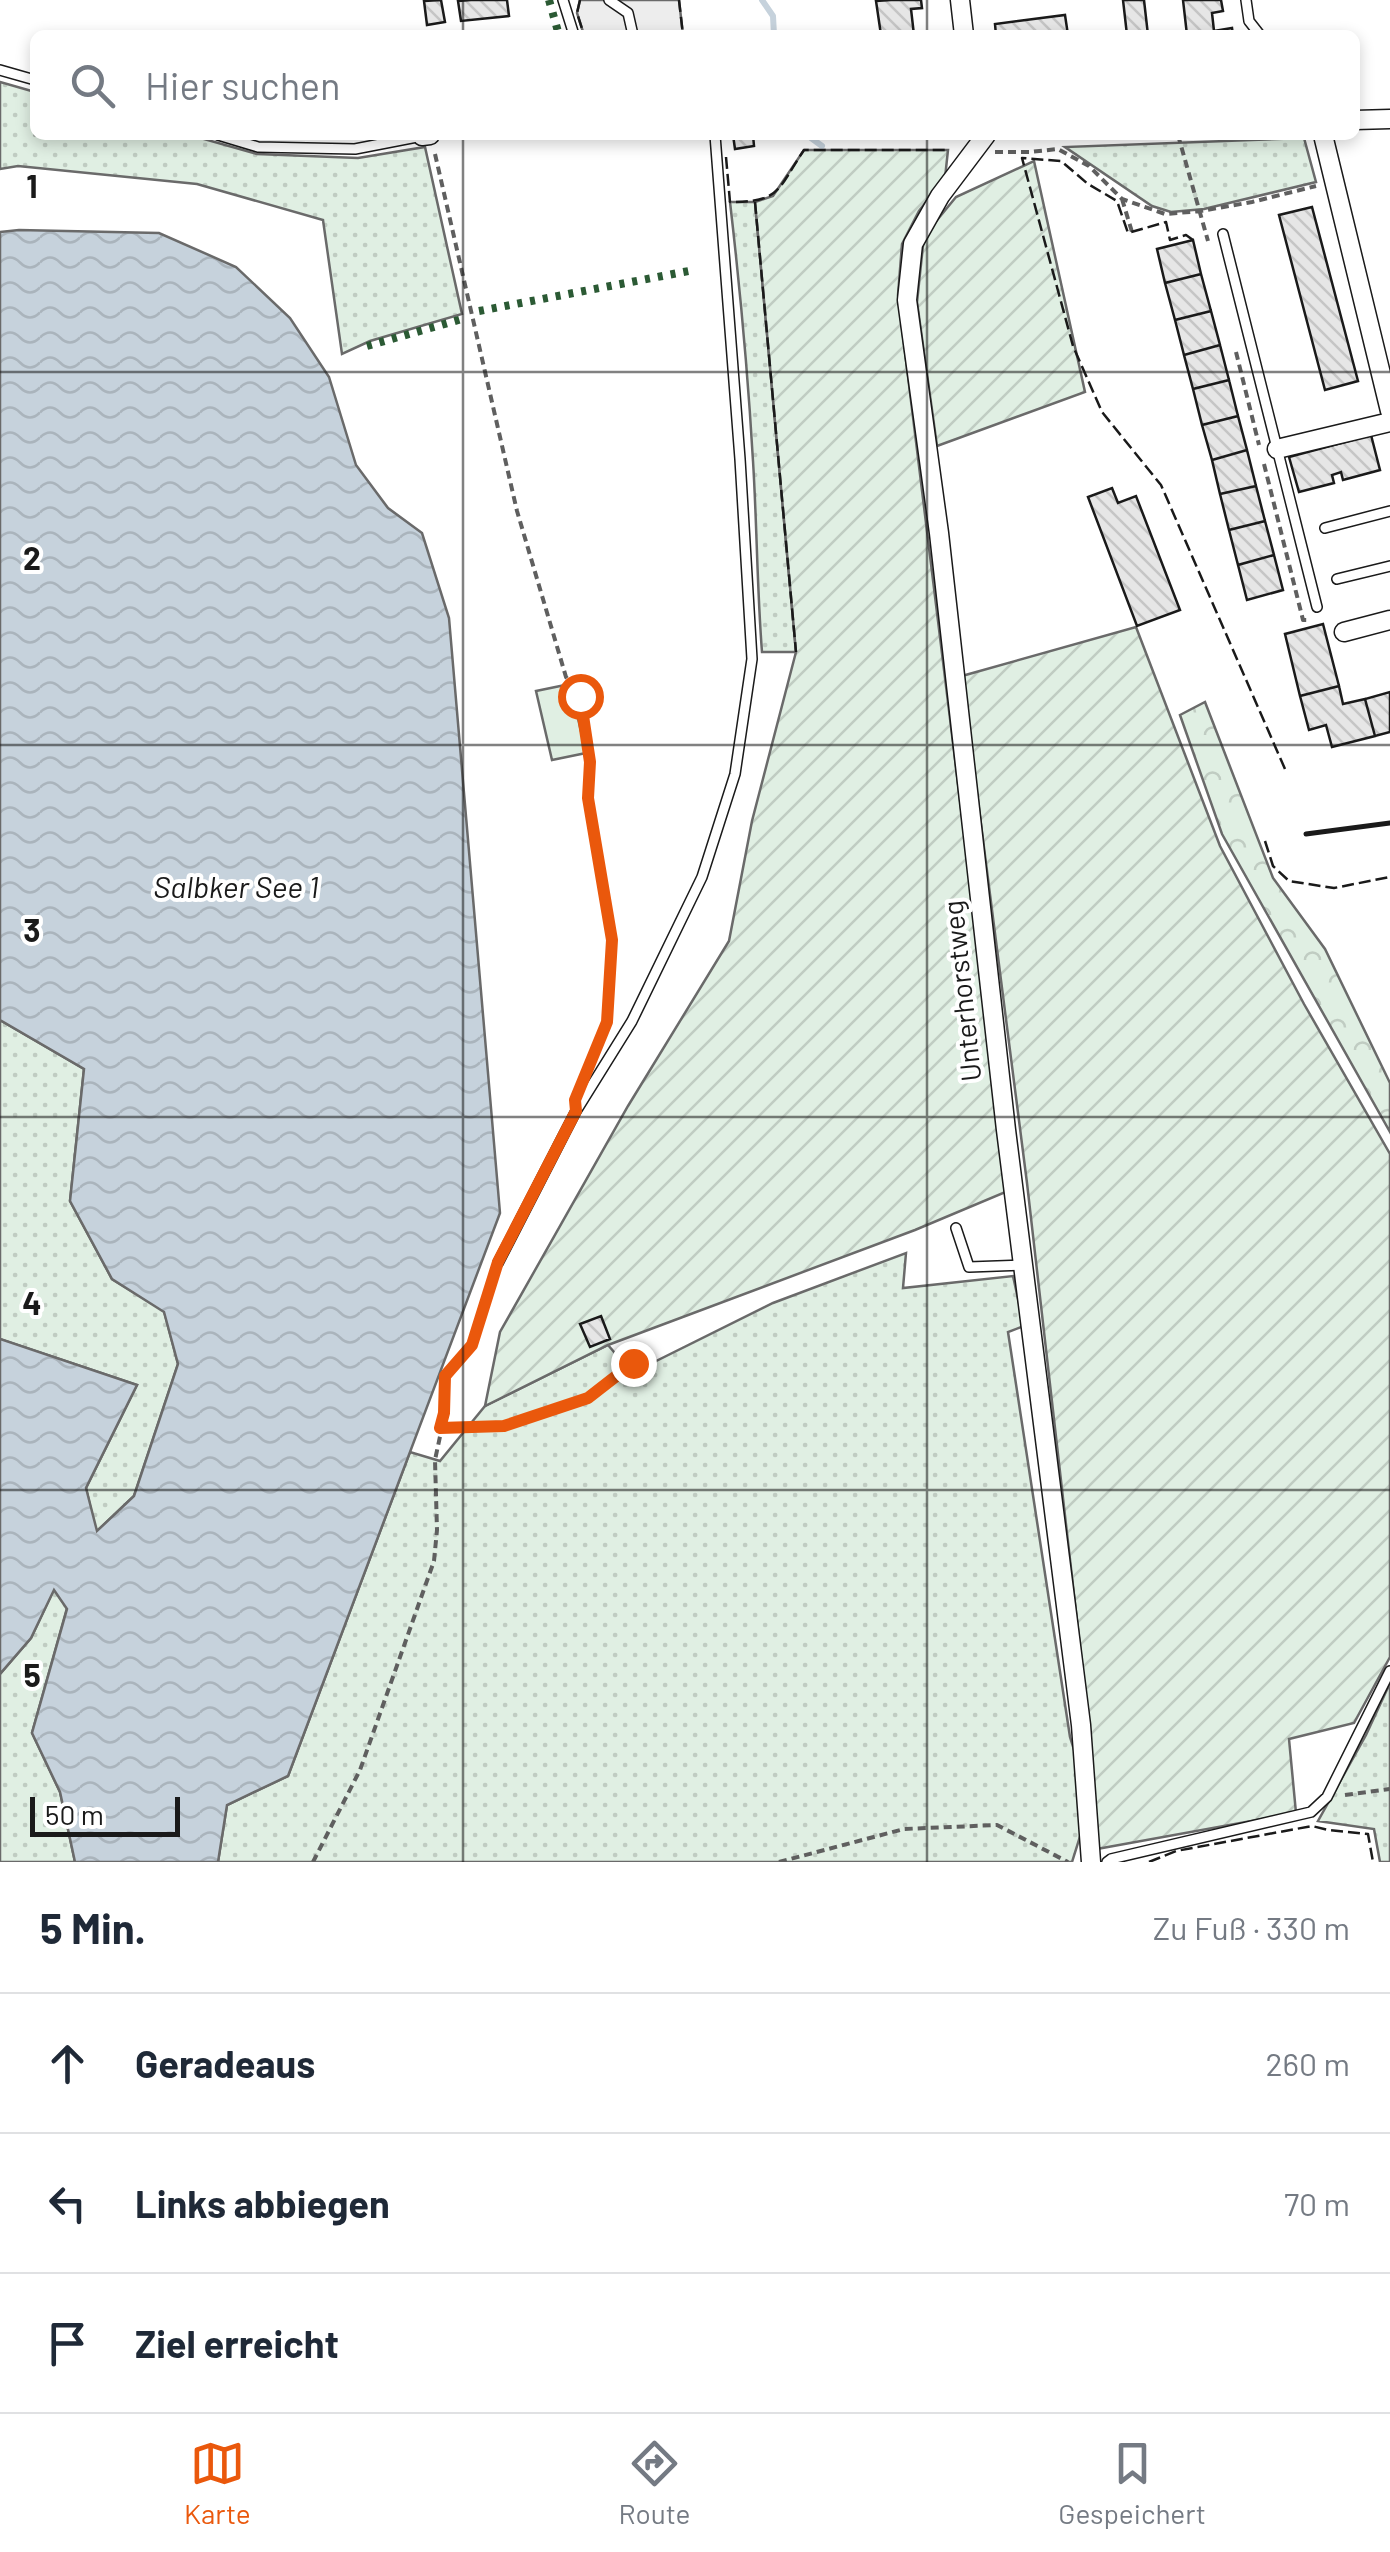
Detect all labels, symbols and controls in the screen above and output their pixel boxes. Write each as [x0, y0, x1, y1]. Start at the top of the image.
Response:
search box [30, 30, 1360, 140]
icon: search [65, 58, 120, 113]
text: Hier suchen [145, 62, 341, 108]
text: 1 [26, 166, 38, 204]
text: 2 [23, 538, 41, 576]
route start [558, 674, 604, 720]
water label: Salbker See 1 [153, 868, 319, 904]
street label: Unterhorstweg [935, 899, 987, 1083]
text: 3 [23, 910, 41, 948]
text: 4 [22, 1283, 42, 1321]
route end [611, 1341, 657, 1387]
text: 5 [23, 1655, 41, 1693]
scale bar [30, 1792, 180, 1836]
text: 50 m [45, 1797, 104, 1831]
text: 5 Min. [40, 1902, 146, 1952]
text: Zu Fuß · 330 m [1153, 1908, 1350, 1946]
icon: ahead [40, 2036, 95, 2091]
text: Geradeaus [135, 2040, 315, 2086]
text: 260 m [1265, 2044, 1350, 2082]
icon: left [40, 2176, 95, 2231]
text: Links abbiegen [135, 2180, 390, 2226]
text: 70 m [1284, 2184, 1350, 2222]
icon: arrive [40, 2316, 95, 2371]
text: Ziel erreicht [135, 2320, 339, 2366]
tab: Karte [184, 2436, 251, 2530]
tab: Route [618, 2436, 690, 2530]
tab: Gespeichert [1058, 2436, 1206, 2530]

